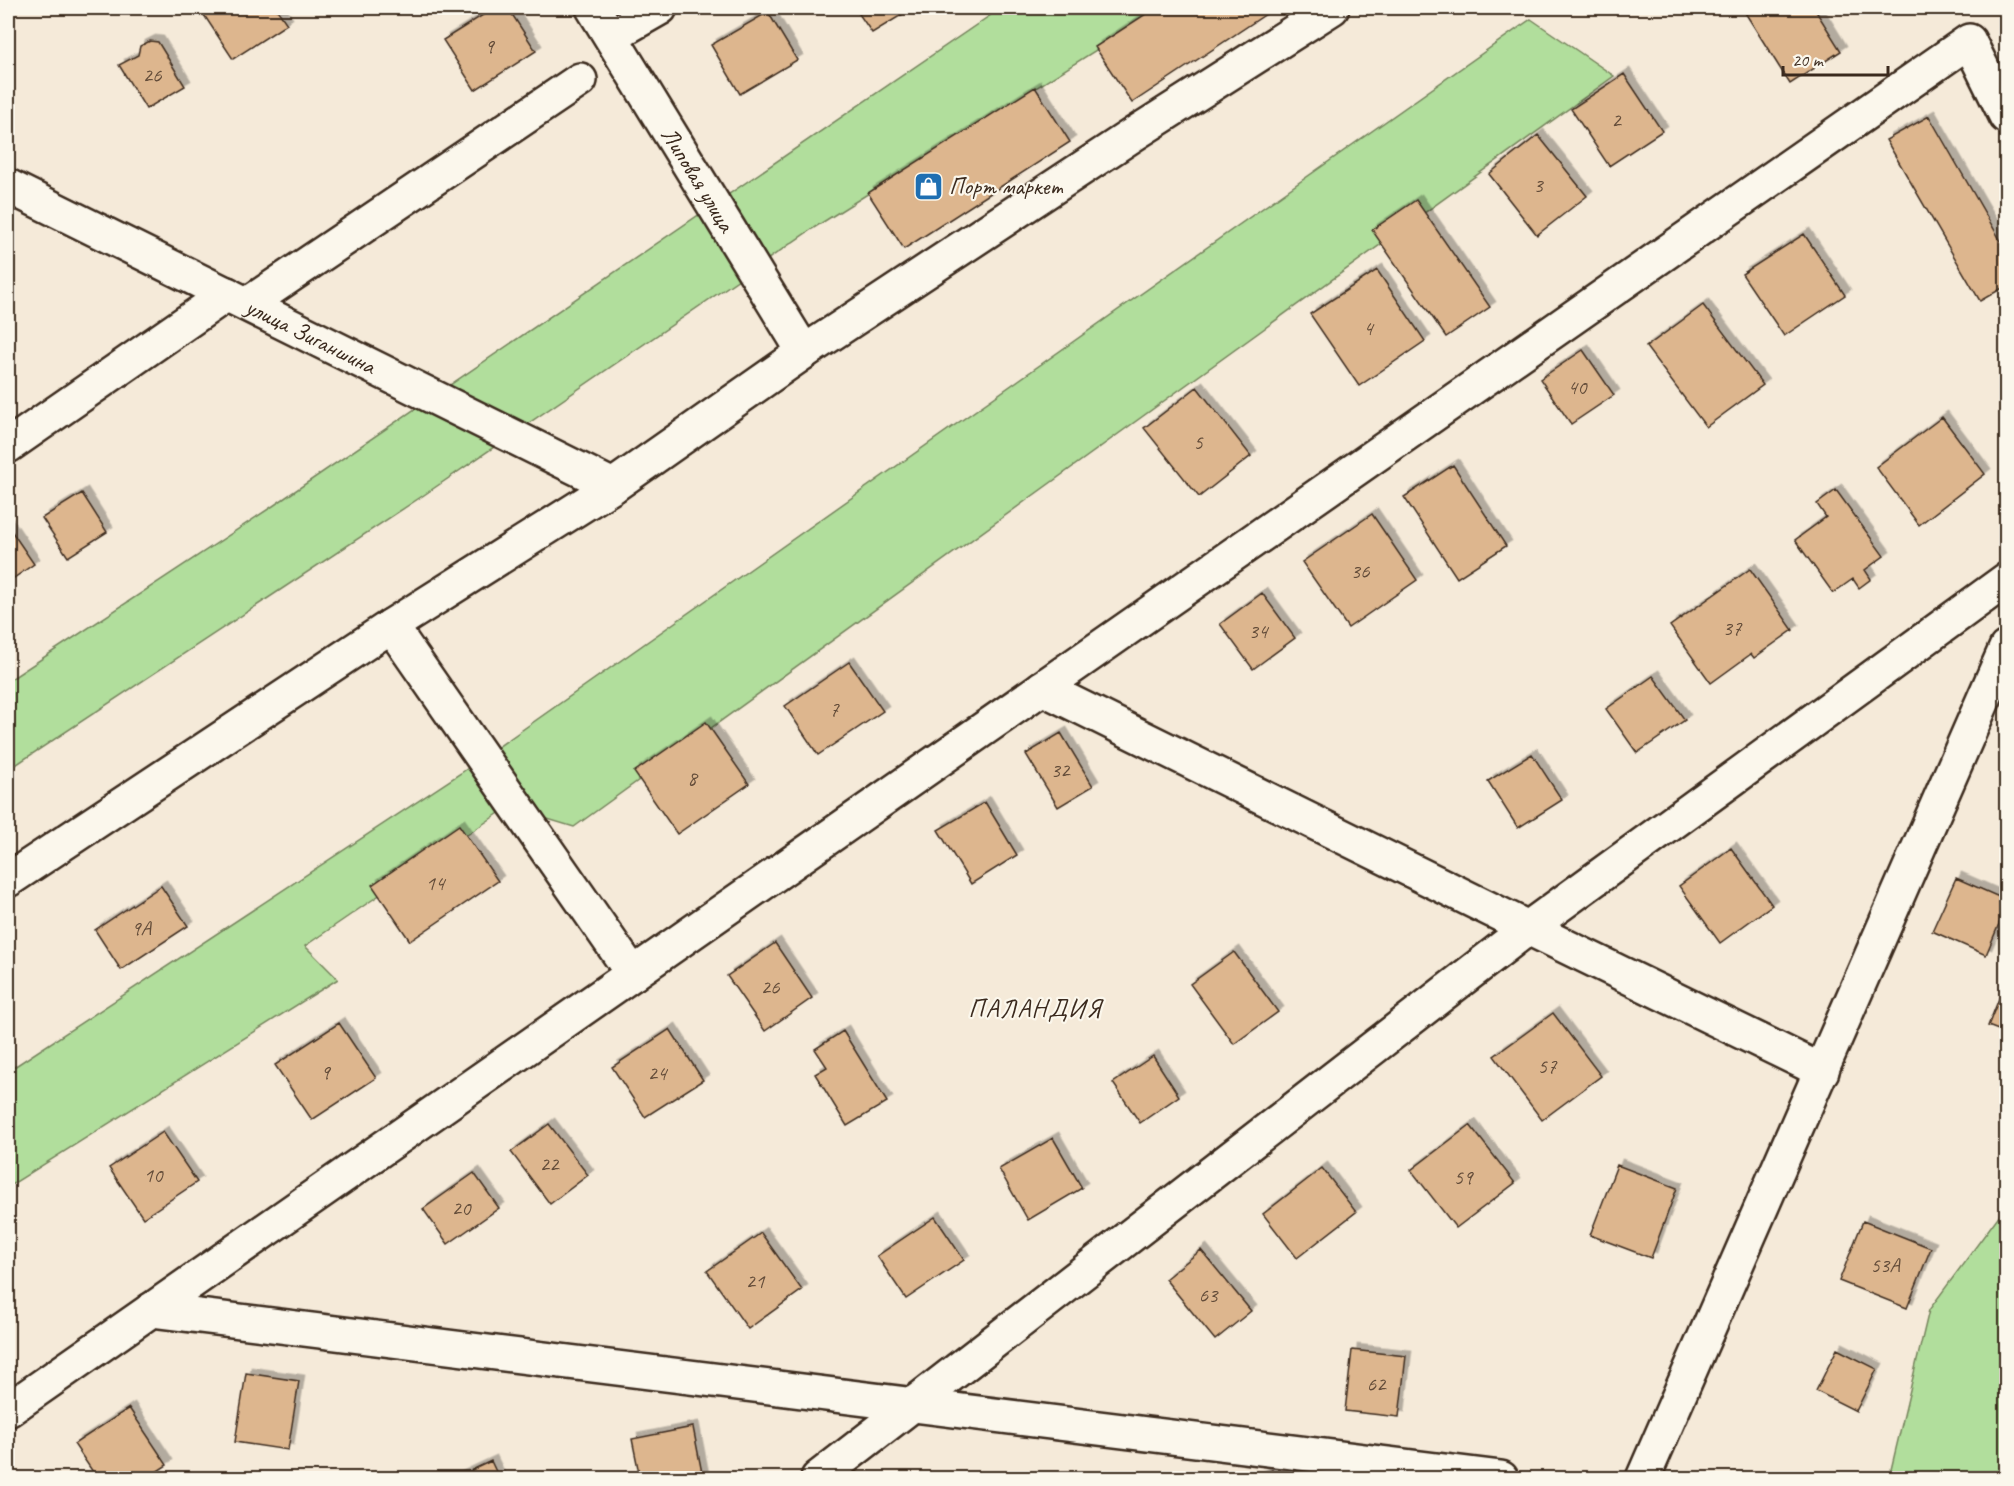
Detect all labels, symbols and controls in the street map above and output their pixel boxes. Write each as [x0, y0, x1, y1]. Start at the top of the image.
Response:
house number: 9 [484, 33, 495, 59]
scale bar [1783, 39, 1888, 77]
text: 20 m [1792, 49, 1825, 71]
house number: 26 [143, 62, 162, 88]
house number: 2 [1611, 107, 1622, 133]
street label: Липовая улица [655, 121, 742, 239]
shop icon: Порт маркет [912, 170, 944, 202]
place label: Порт маркет [949, 171, 1063, 201]
house number: 3 [1533, 172, 1544, 198]
street label: улица Зиганшина [239, 290, 382, 382]
house number: 4 [1363, 315, 1375, 341]
house number: 40 [1568, 374, 1588, 400]
house number: 5 [1193, 429, 1204, 455]
house number: 36 [1351, 558, 1370, 584]
house number: 37 [1723, 615, 1743, 641]
house number: 34 [1249, 618, 1270, 644]
house number: 7 [829, 696, 840, 722]
house number: 32 [1051, 757, 1071, 783]
house number: 8 [687, 765, 699, 791]
house number: 14 [426, 870, 447, 896]
house number: 9А [131, 915, 152, 941]
house number: 26 [761, 974, 780, 1000]
district label: ПАЛАНДИЯ [968, 992, 1104, 1025]
house number: 57 [1538, 1053, 1558, 1079]
house number: 9 [320, 1059, 331, 1085]
house number: 24 [648, 1060, 669, 1086]
house number: 22 [540, 1151, 560, 1177]
house number: 10 [144, 1162, 164, 1188]
house number: 59 [1454, 1164, 1474, 1190]
house number: 20 [452, 1195, 472, 1221]
house number: 53А [1870, 1252, 1901, 1278]
house number: 21 [746, 1268, 766, 1294]
house number: 63 [1199, 1282, 1219, 1308]
house number: 62 [1367, 1371, 1387, 1397]

